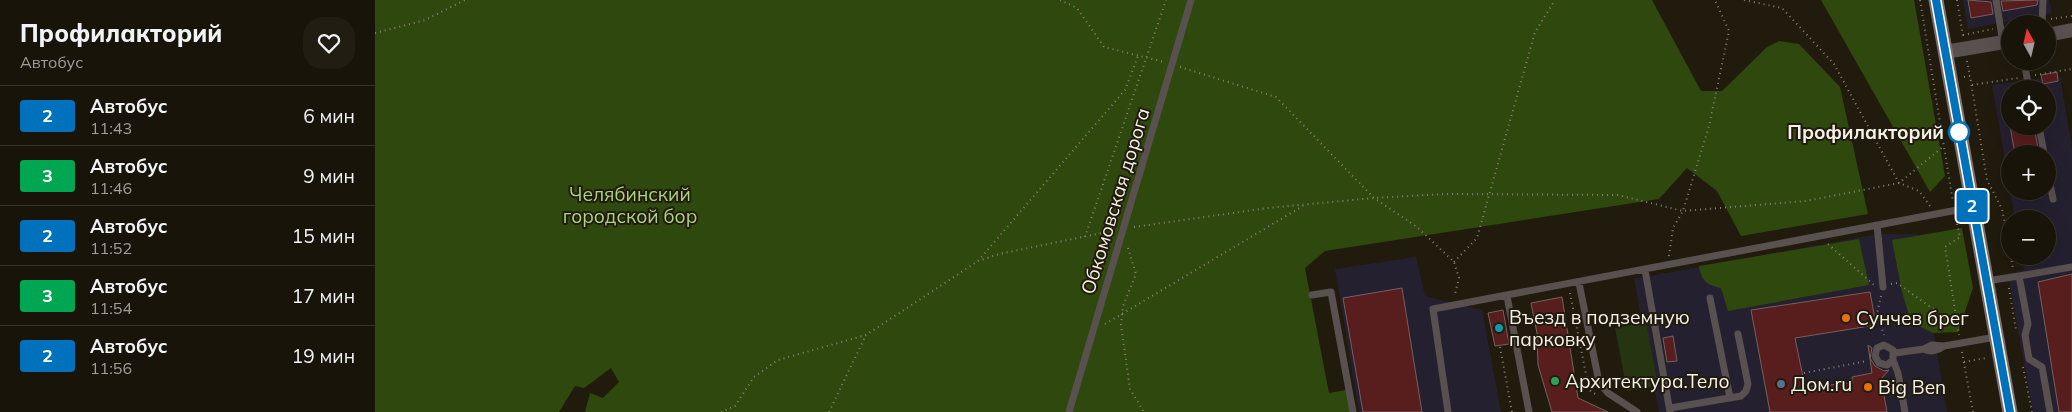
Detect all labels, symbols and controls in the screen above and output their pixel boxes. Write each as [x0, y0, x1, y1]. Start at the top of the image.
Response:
north arrow [2001, 15, 2056, 70]
map controls [2001, 15, 2056, 265]
button: heart [303, 17, 355, 69]
text: Профилакторий [20, 18, 222, 48]
text: Автобус [20, 52, 83, 72]
button: locate [2001, 80, 2056, 135]
text: Автобус [90, 94, 168, 118]
text: 2 [42, 104, 53, 127]
text: 6 мин [303, 104, 355, 128]
street label: Обкомовская дорога [1075, 105, 1155, 297]
text: 11:43 [90, 118, 132, 138]
place label: Профилакторий [1787, 120, 1944, 144]
marker: Профилакторий [1948, 121, 1970, 143]
button: + [2001, 145, 2056, 200]
text: Автобус [90, 154, 168, 178]
text: 3 [42, 164, 53, 187]
text: 9 мин [303, 164, 355, 188]
text: 11:46 [90, 178, 132, 198]
park label: Челябинский городской бор [563, 182, 697, 228]
line badge: 2 [1956, 190, 1988, 222]
text: 2 [1967, 194, 1977, 217]
button: − [2001, 210, 2056, 265]
text: Автобус [90, 214, 168, 238]
text: 2 [42, 224, 53, 247]
text: 15 мин [292, 224, 355, 248]
text: 11:52 [90, 238, 132, 258]
text: Автобус [90, 274, 168, 298]
text: 3 [42, 284, 53, 307]
text: 17 мин [292, 284, 355, 308]
text: 11:54 [90, 298, 132, 318]
place label: Въезд в подземную парковку [1509, 305, 1690, 351]
place label: Сунчев брег [1856, 306, 1969, 330]
marker: Сунчев брег [1840, 312, 1852, 324]
marker: Въезд в подземную парковку [1493, 322, 1505, 334]
text: Автобус [90, 334, 168, 358]
text: 2 [42, 344, 53, 367]
text: 19 мин [292, 344, 355, 368]
text: 11:56 [90, 358, 132, 378]
place label: Архитектура.Тело [1565, 369, 1729, 393]
place label: Дом.ru [1791, 372, 1852, 396]
marker: Архитектура.Тело [1549, 375, 1561, 387]
place label: Big Ben [1878, 375, 1946, 399]
marker: Дом.ru [1775, 378, 1787, 390]
marker: Big Ben [1862, 381, 1874, 393]

